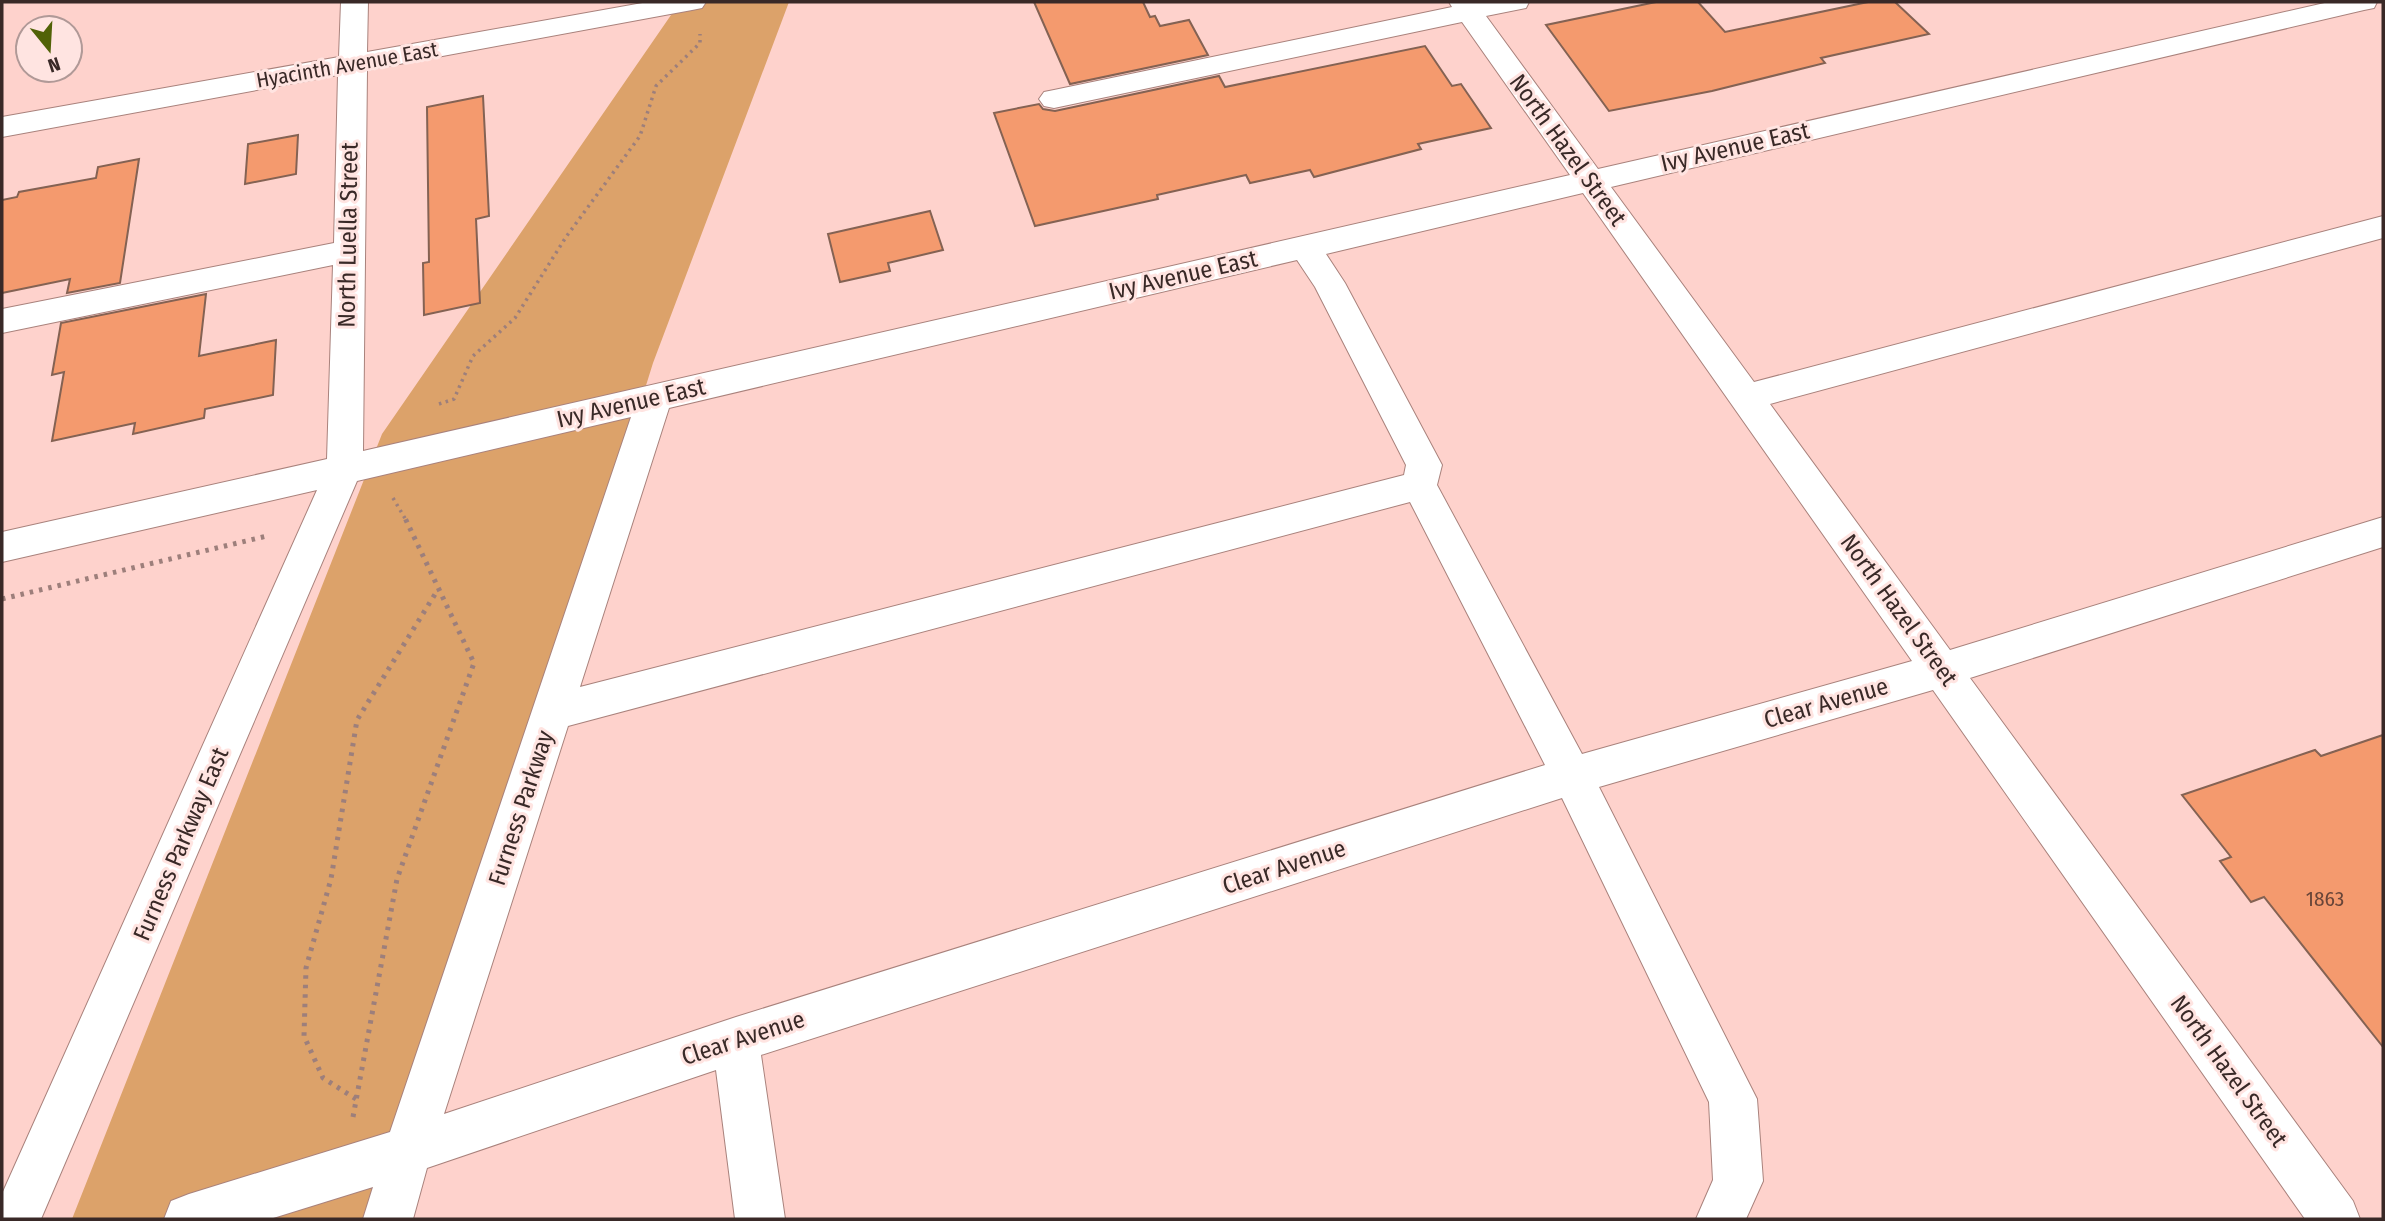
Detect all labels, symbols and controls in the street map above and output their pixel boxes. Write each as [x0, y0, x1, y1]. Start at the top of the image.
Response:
north arrow [14, 14, 84, 84]
street label: Hyacinth Avenue East [254, 36, 440, 94]
text: N [45, 52, 63, 77]
street label: North Hazel Street [1504, 69, 1632, 231]
street label: Ivy Avenue East [1658, 116, 1812, 178]
street label: North Luella Street [332, 142, 364, 328]
street label: Ivy Avenue East [1106, 244, 1260, 306]
street label: Ivy Avenue East [554, 372, 708, 434]
street label: North Hazel Street [1835, 529, 1963, 691]
street label: Clear Avenue [1761, 672, 1891, 734]
street label: Furness Parkway [483, 727, 559, 889]
street label: Furness Parkway East [128, 743, 234, 945]
street label: Clear Avenue [1219, 834, 1349, 900]
house number: 1863 [2306, 886, 2344, 912]
street label: North Hazel Street [2165, 990, 2293, 1152]
street label: Clear Avenue [678, 1005, 808, 1071]

